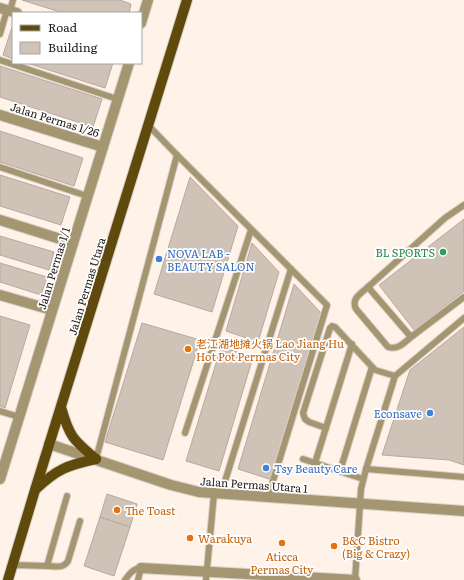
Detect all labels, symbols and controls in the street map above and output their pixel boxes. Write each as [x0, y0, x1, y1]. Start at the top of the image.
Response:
legend [12, 12, 142, 64]
text: Road [48, 18, 78, 36]
text: Building [48, 38, 98, 56]
street label: Jalan Permas 1/26 [8, 98, 102, 140]
street label: Jalan Permas 1/1 [33, 224, 73, 311]
street label: Jalan Permas Utara [64, 235, 108, 337]
place label: BL SPORTS [375, 244, 435, 260]
place label: NOVA LAB - BEAUTY SALON [167, 245, 255, 274]
marker: BL SPORTS [438, 247, 448, 257]
marker: NOVA LAB - BEAUTY SALON [154, 254, 164, 264]
place label: 老江湖地摊火锅 Lao Jiang Hu Hot Pot Permas City [196, 335, 344, 364]
marker: 老江湖地摊火锅 Lao Jiang Hu Hot Pot Permas City [183, 344, 193, 354]
place label: Econsave [374, 405, 422, 421]
marker: Econsave [425, 408, 435, 418]
place label: Tsy Beauty Care [274, 460, 358, 476]
marker: Tsy Beauty Care [261, 463, 271, 473]
street label: Jalan Permas Utara 1 [200, 472, 309, 496]
place label: The Toast [125, 502, 176, 518]
marker: The Toast [112, 505, 122, 515]
place label: Warakuya [198, 530, 252, 546]
place label: B&C Bistro (Big & Crazy) [342, 532, 410, 561]
marker: Warakuya [185, 533, 195, 543]
marker: Aticca Permas City [277, 538, 287, 548]
marker: B&C Bistro (Big & Crazy) [329, 541, 339, 551]
place label: Aticca Permas City [251, 548, 314, 577]

